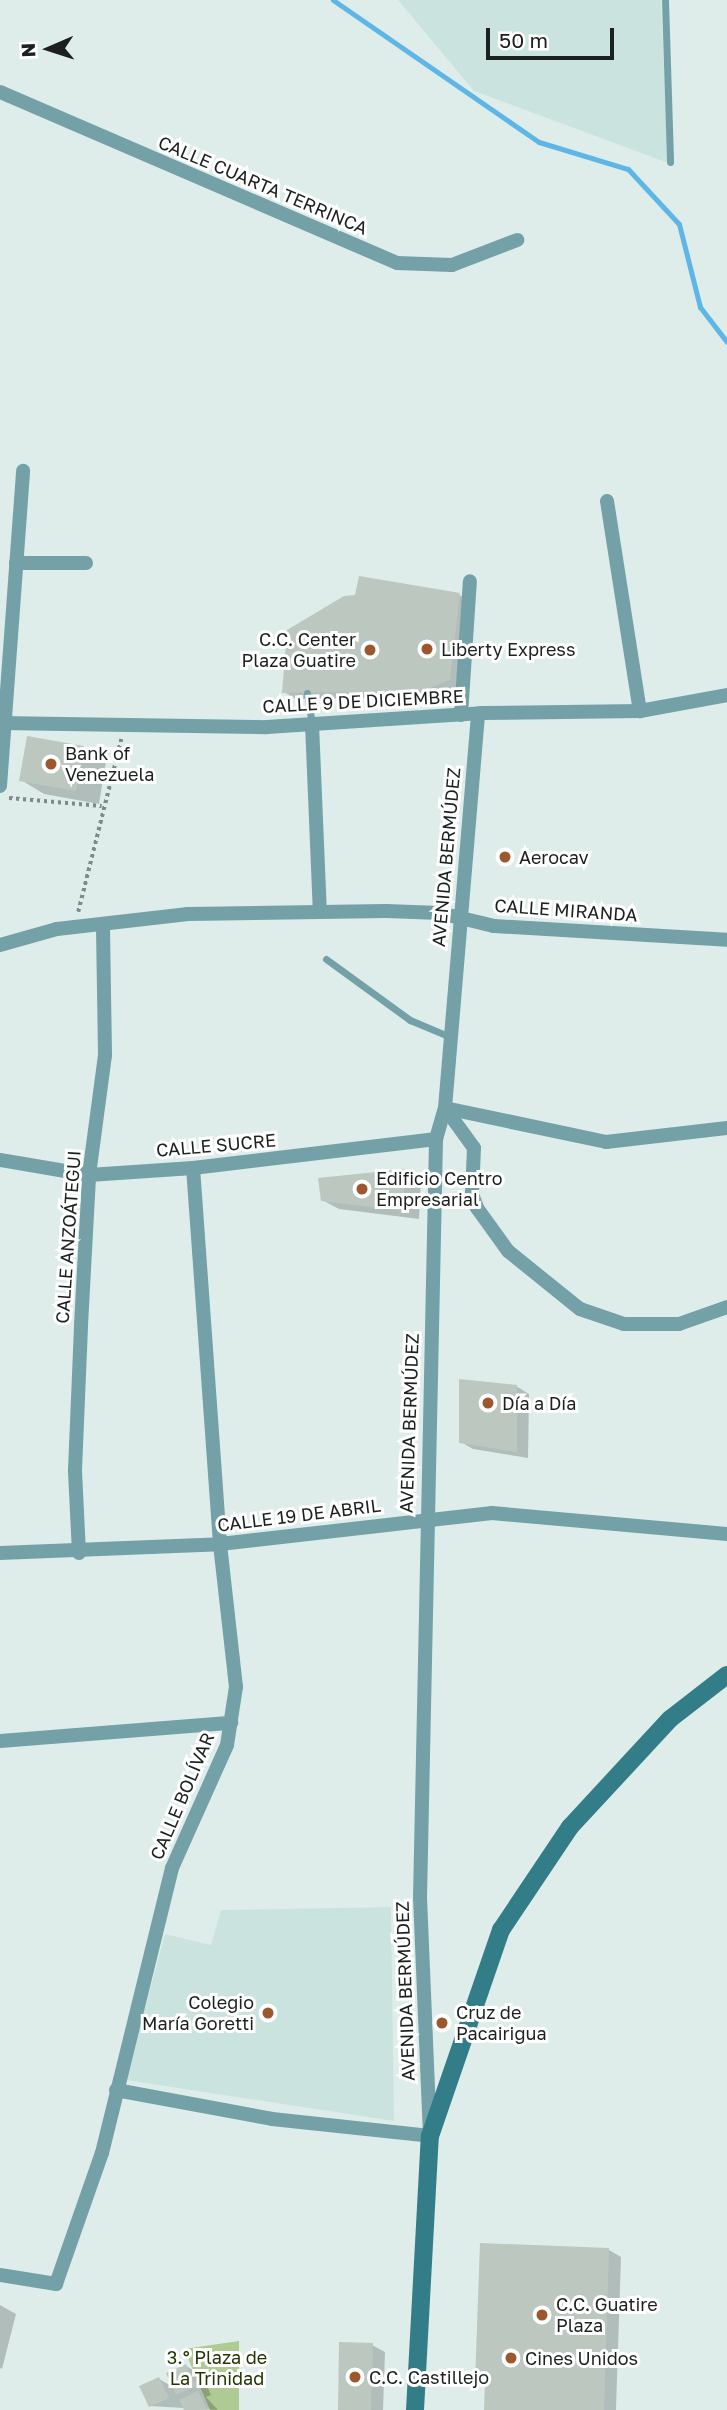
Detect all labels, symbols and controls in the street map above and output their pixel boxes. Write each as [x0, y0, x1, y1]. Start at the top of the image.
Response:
north arrow [14, 14, 84, 84]
scale bar [489, 14, 617, 58]
text: 50 m [499, 27, 548, 53]
text: N [16, 42, 39, 58]
street label: CALLE CUARTA TERRINCA [155, 131, 371, 239]
place label: C.C. Center Plaza Guatire [242, 629, 356, 672]
place label: Liberty Express [441, 638, 575, 660]
marker: Liberty Express [419, 641, 435, 657]
marker: C.C. Center Plaza Guatire [362, 642, 378, 658]
street label: CALLE 9 DE DICIEMBRE [262, 685, 464, 717]
place label: Bank of Venezuela [65, 743, 154, 786]
marker: Bank of Venezuela [43, 756, 59, 772]
street label: AVENIDA BERMÚDEZ [427, 766, 465, 948]
place label: Aerocav [519, 846, 589, 868]
marker: Aerocav [497, 849, 513, 865]
street label: CALLE MIRANDA [494, 894, 638, 926]
street label: CALLE SUCRE [155, 1129, 277, 1161]
street label: CALLE ANZOÁTEGUI [51, 1150, 85, 1324]
place label: Edificio Centro Empresarial [376, 1168, 502, 1210]
marker: Edificio Centro Empresarial [354, 1181, 370, 1197]
street label: AVENIDA BERMÚDEZ [395, 1333, 423, 1513]
place label: Día a Día [502, 1392, 576, 1414]
marker: Día a Día [480, 1395, 496, 1411]
street label: CALLE 19 DE ABRIL [216, 1494, 382, 1536]
street label: CALLE BOLÍVAR [146, 1729, 218, 1863]
street label: AVENIDA BERMÚDEZ [391, 1901, 419, 2081]
place label: Colegio María Goretti [142, 1992, 254, 2035]
place label: Cruz de Pacairigua [456, 2002, 547, 2044]
marker: Colegio María Goretti [260, 2005, 276, 2021]
marker: Cruz de Pacairigua [434, 2015, 450, 2031]
place label: C.C. Guatire Plaza [556, 2294, 658, 2336]
marker: C.C. Guatire Plaza [534, 2307, 550, 2323]
park label: 3.° Plaza de La Trinidad [167, 2347, 267, 2390]
place label: Cines Unidos [525, 2347, 638, 2369]
marker: Cines Unidos [503, 2350, 519, 2366]
place label: C.C. Castillejo [369, 2366, 489, 2388]
marker: C.C. Castillejo [347, 2369, 363, 2385]

